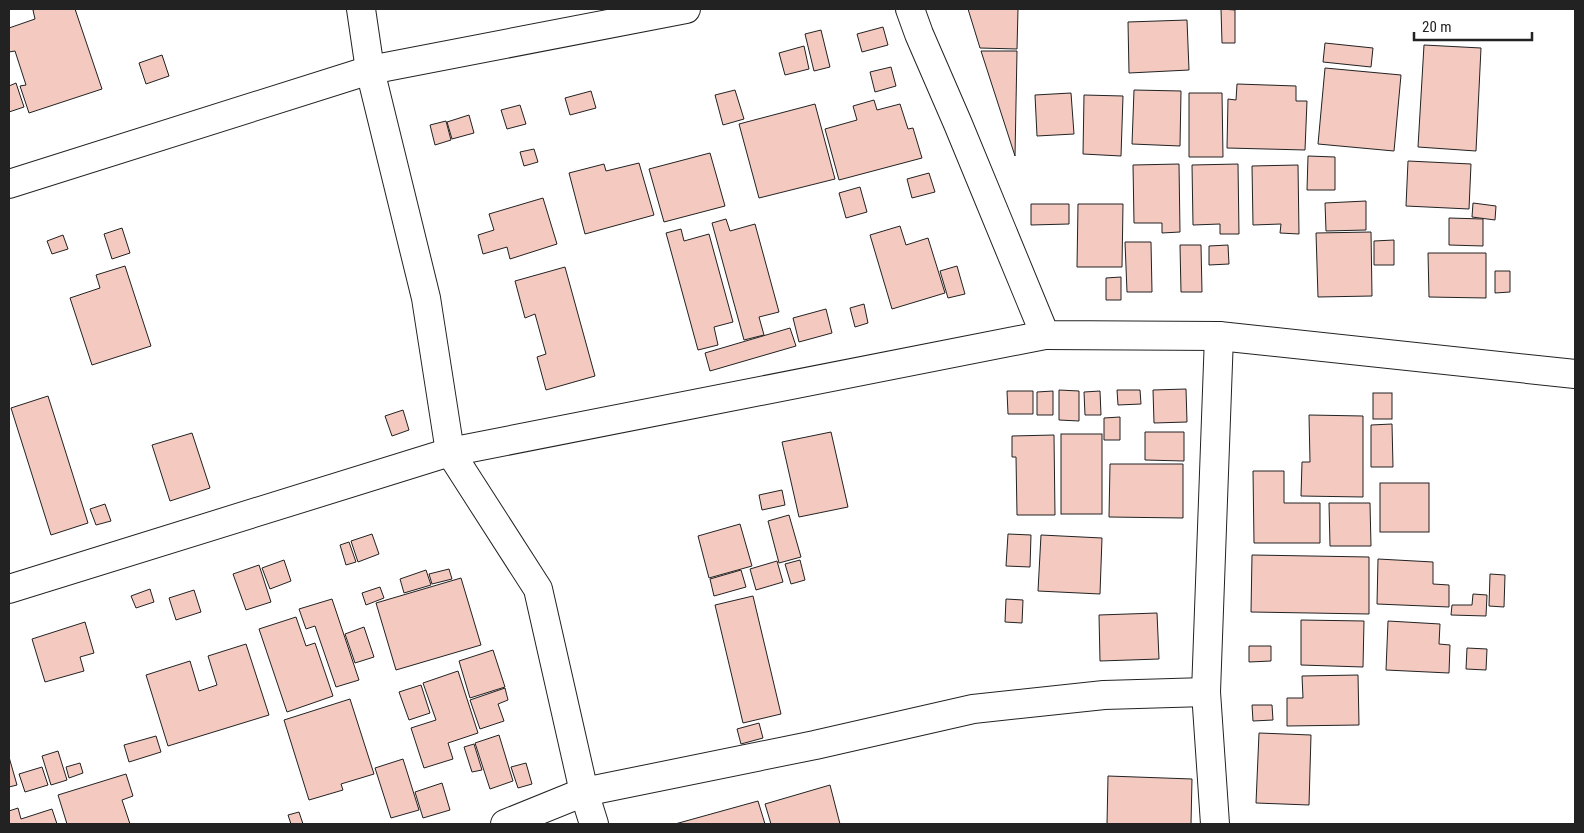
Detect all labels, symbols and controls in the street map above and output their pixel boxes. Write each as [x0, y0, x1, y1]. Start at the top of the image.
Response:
scale bar [1414, 10, 1532, 42]
text: 20 m [1422, 18, 1452, 36]

